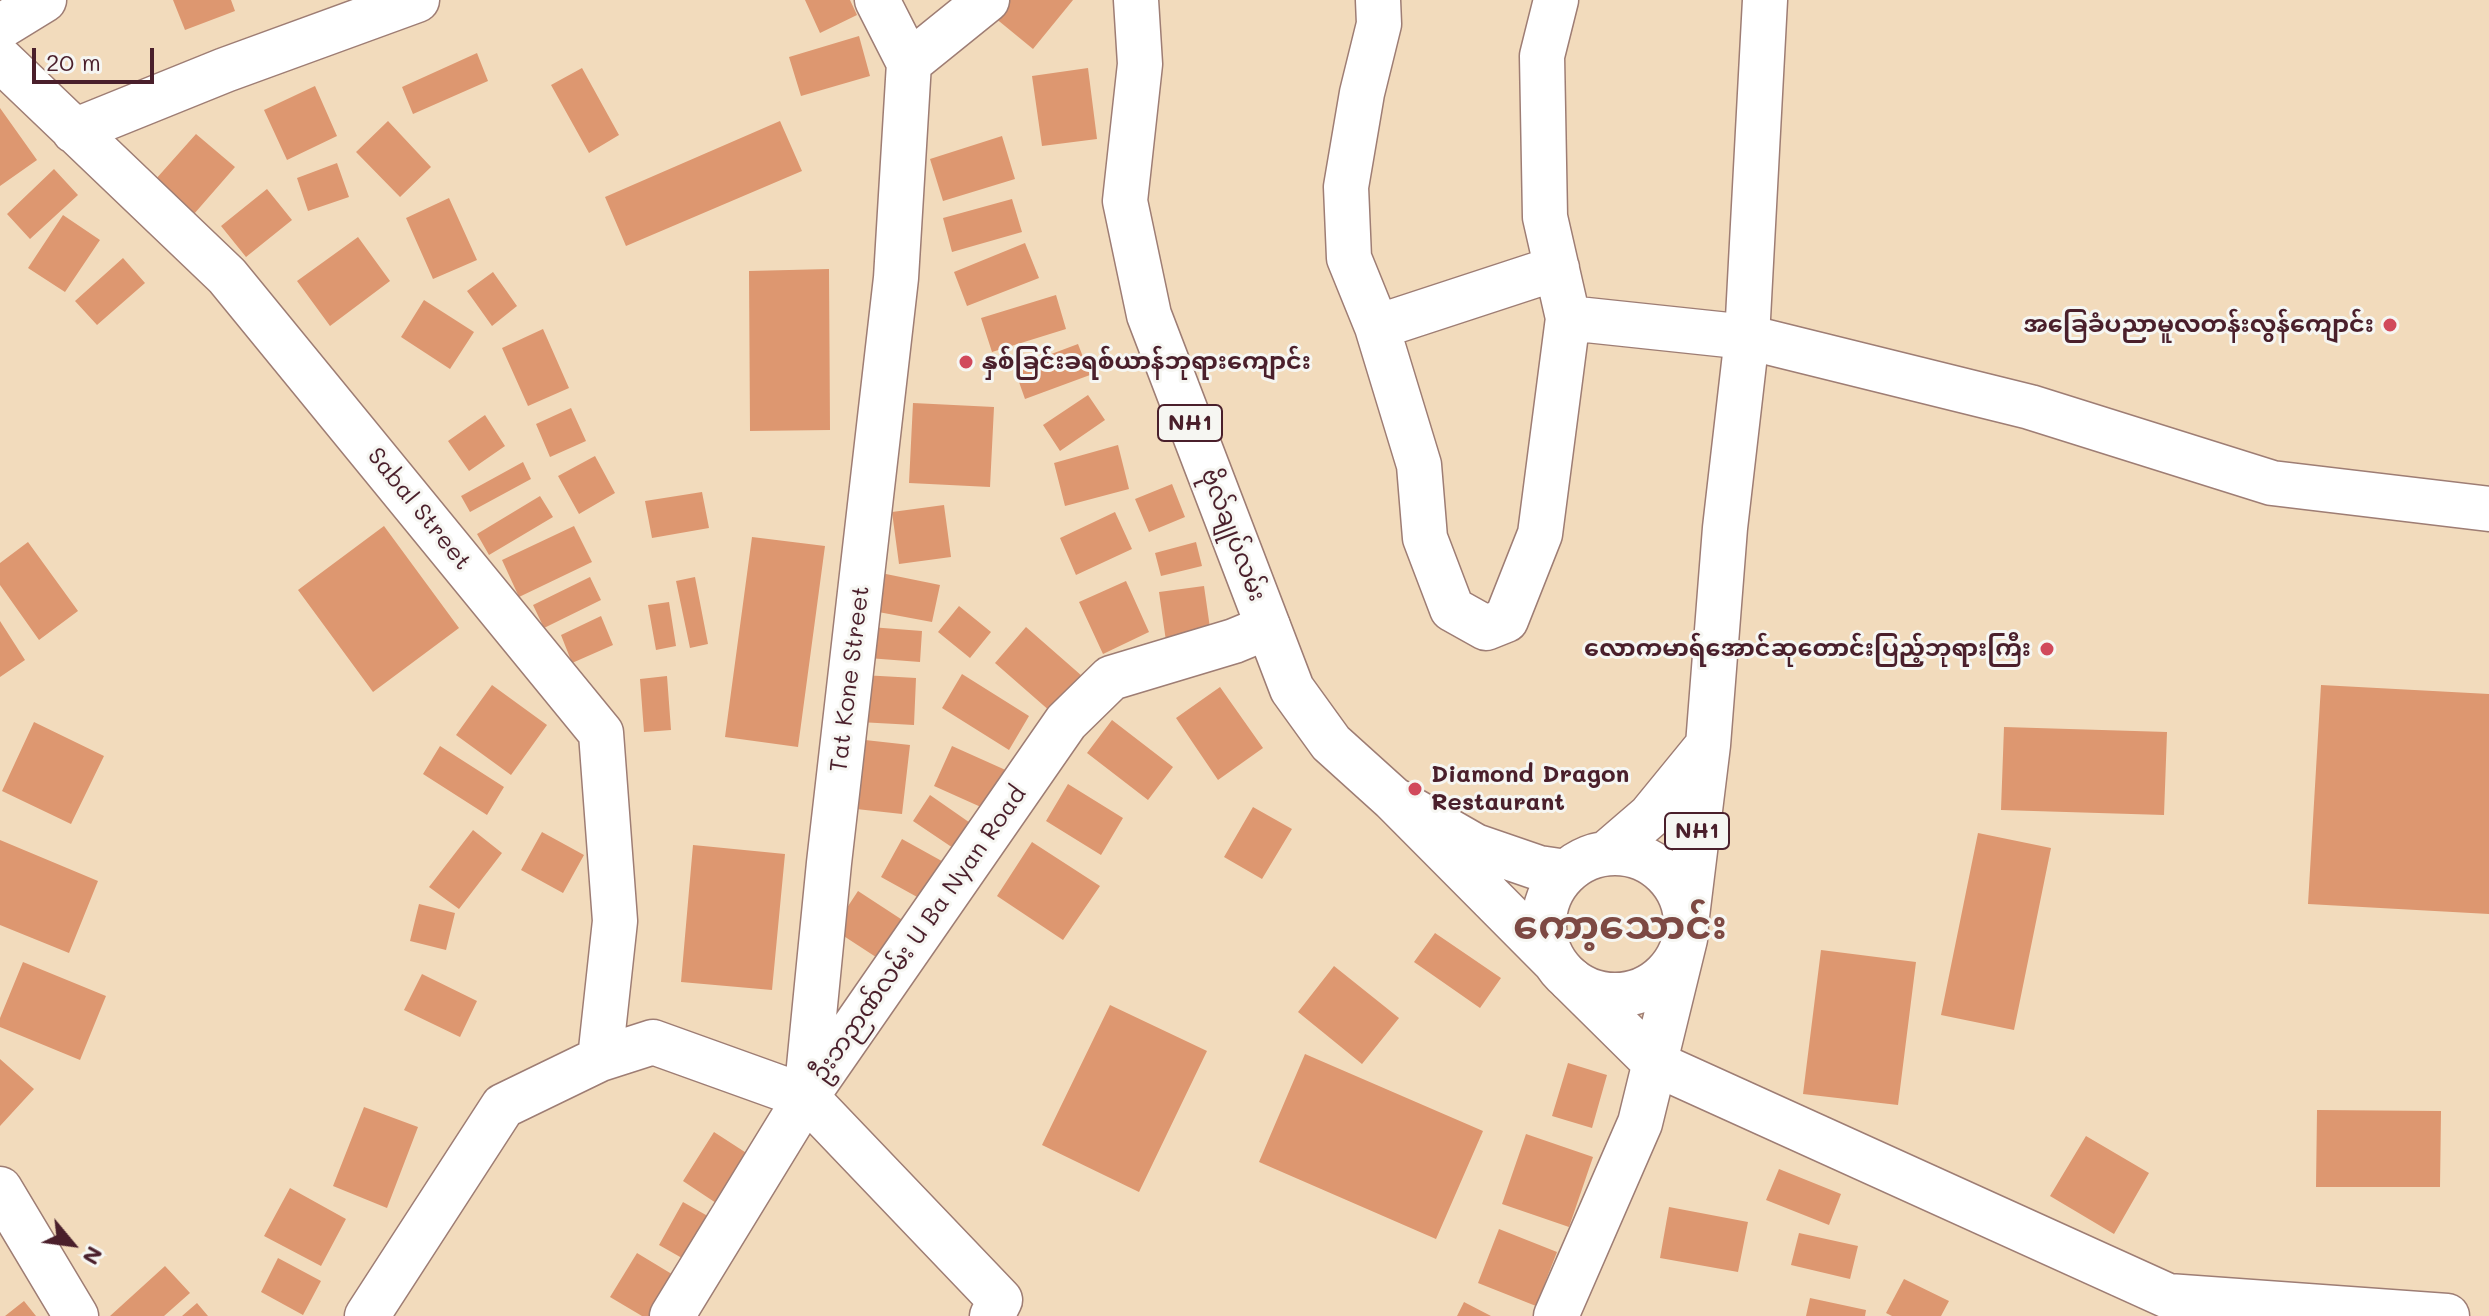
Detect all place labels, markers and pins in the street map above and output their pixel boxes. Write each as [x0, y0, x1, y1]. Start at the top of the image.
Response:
place label: အခြေခံပညာမူလတန်းလွန်ကျောင်း [2024, 311, 2374, 339]
marker: အခြေခံပညာမူလတန်းလွန်ကျောင်း [2381, 316, 2399, 334]
place label: နှစ်ခြင်းခရစ်ယာန်ဘုရားကျောင်း [982, 348, 1311, 376]
marker: နှစ်ခြင်းခရစ်ယာန်ဘုရားကျောင်း [957, 353, 975, 371]
place label: လောကမာရ်အောင်ဆုတောင်းပြည့်ဘုရားကြီး [1584, 635, 2031, 663]
marker: လောကမာရ်အောင်ဆုတောင်းပြည့်ဘုရားကြီး [2038, 640, 2056, 658]
place label: Diamond Dragon Restaurant [1431, 761, 1629, 817]
marker: Diamond Dragon Restaurant [1406, 780, 1424, 798]

